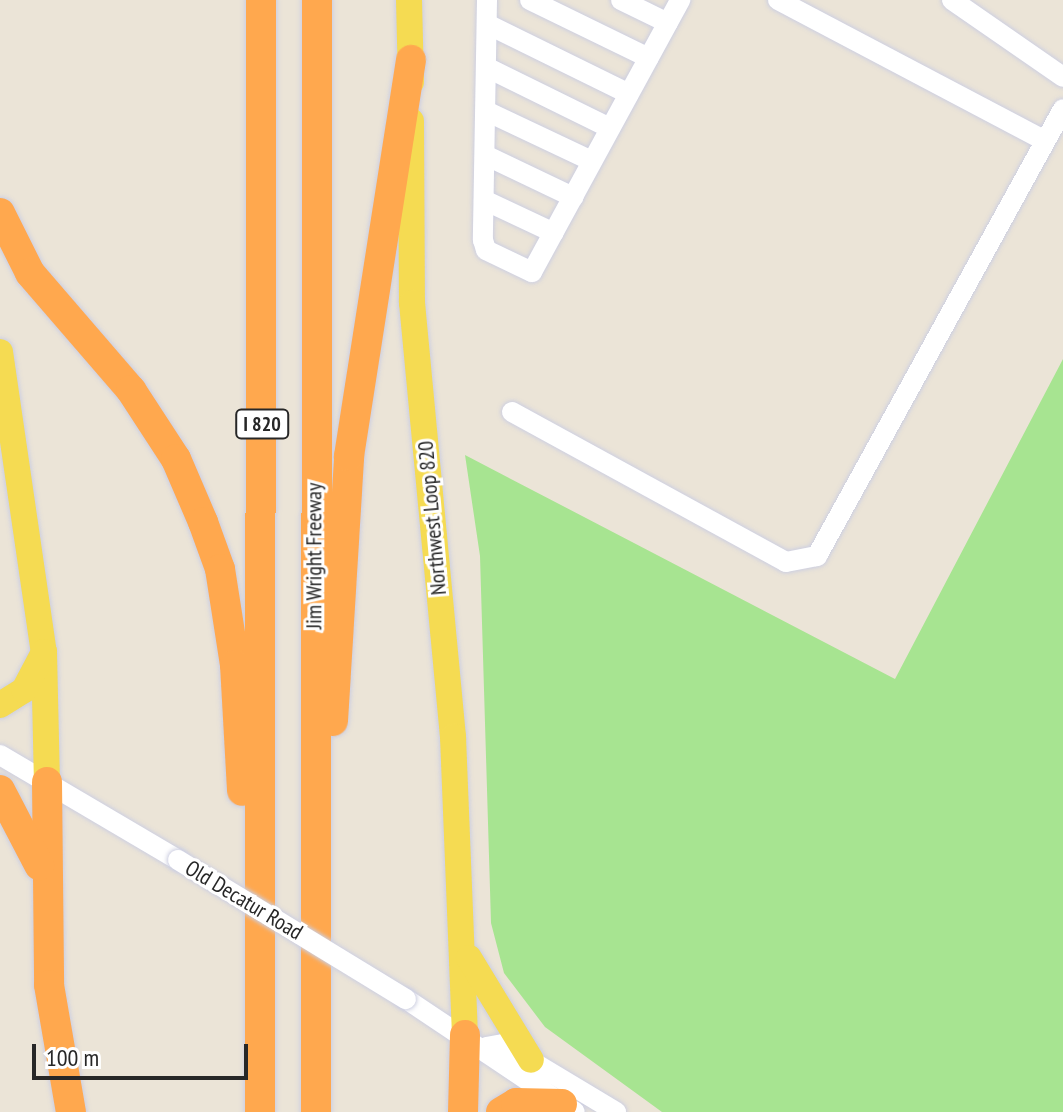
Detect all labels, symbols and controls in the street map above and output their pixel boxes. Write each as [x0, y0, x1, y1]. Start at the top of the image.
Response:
road number: I 820 [234, 408, 290, 440]
street label: Northwest Loop 820 [412, 440, 452, 596]
street label: Jim Wright Freeway [301, 483, 327, 629]
street label: Old Decatur Road [180, 855, 308, 945]
scale bar [36, 1028, 252, 1078]
text: 100 m [46, 1042, 99, 1073]

